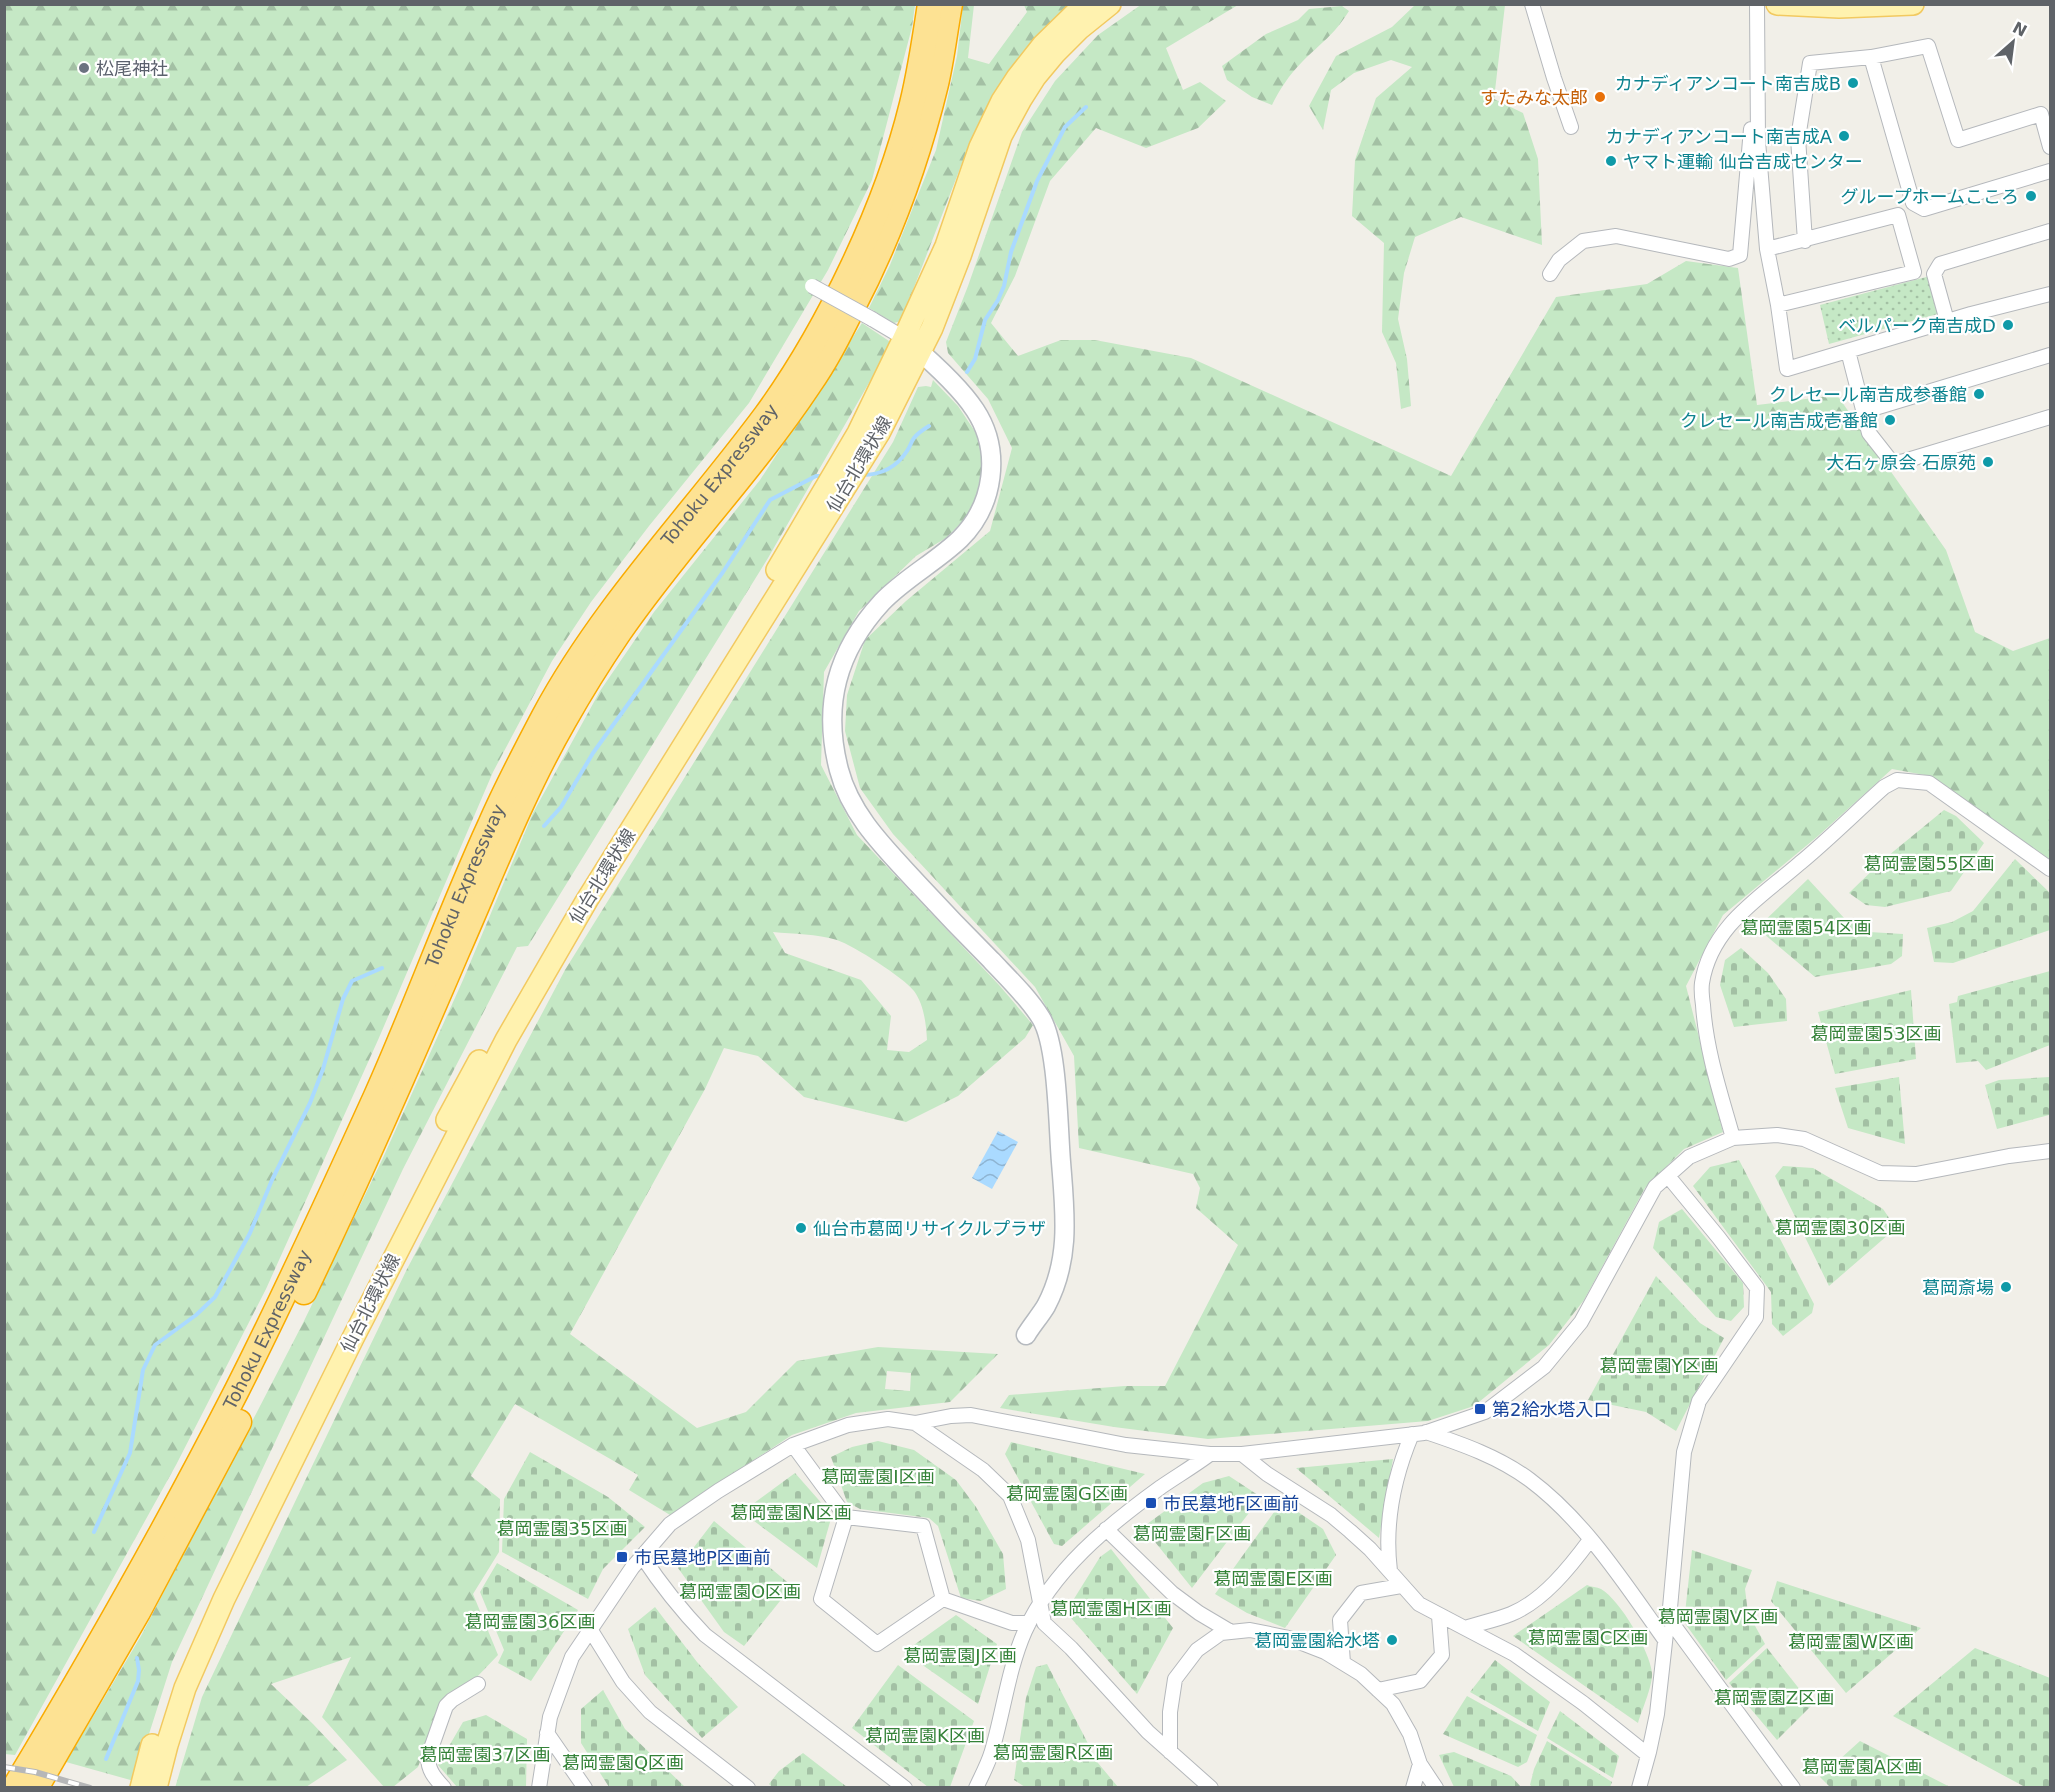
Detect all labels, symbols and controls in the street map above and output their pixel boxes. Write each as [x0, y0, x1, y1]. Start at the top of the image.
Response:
north arrow [1983, 12, 2043, 72]
text: N [2009, 18, 2030, 41]
place label: 松尾神社 [96, 58, 168, 79]
marker: 松尾神社 [77, 61, 91, 75]
place label: カナディアンコート南吉成B [1615, 73, 1841, 94]
marker: カナディアンコート南吉成B [1846, 76, 1860, 90]
place label: すたみな太郎 [1480, 87, 1588, 108]
marker: すたみな太郎 [1593, 90, 1607, 104]
place label: カナディアンコート南吉成A [1606, 126, 1833, 147]
marker: カナディアンコート南吉成A [1837, 129, 1851, 143]
place label: ヤマト運輸 仙台吉成センター [1623, 151, 1863, 172]
marker: ヤマト運輸 仙台吉成センター [1604, 154, 1618, 168]
place label: グループホームこころ [1841, 186, 2019, 207]
marker: グループホームこころ [2024, 189, 2038, 203]
place label: ベルパーク南吉成D [1838, 315, 1996, 336]
marker: ベルパーク南吉成D [2001, 318, 2015, 332]
place label: クレセール南吉成参番館 [1769, 384, 1967, 405]
marker: クレセール南吉成参番館 [1972, 387, 1986, 401]
street label: Tohoku Expressway [656, 399, 782, 550]
place label: クレセール南吉成壱番館 [1680, 410, 1878, 431]
street label: 仙台北環状線 [822, 412, 896, 516]
marker: クレセール南吉成壱番館 [1883, 413, 1897, 427]
place label: 大石ヶ原会 石原苑 [1826, 452, 1976, 473]
marker: 大石ヶ原会 石原苑 [1981, 455, 1995, 469]
street label: Tohoku Expressway [420, 800, 509, 971]
street label: 仙台北環状線 [564, 825, 640, 927]
park label: 葛岡霊園55区画 [1864, 853, 1994, 874]
park label: 葛岡霊園54区画 [1741, 917, 1871, 938]
park label: 葛岡霊園53区画 [1811, 1023, 1941, 1044]
park label: 葛岡霊園30区画 [1775, 1217, 1905, 1238]
place label: 仙台市葛岡リサイクルプラザ [813, 1218, 1046, 1239]
marker: 仙台市葛岡リサイクルプラザ [794, 1221, 808, 1235]
street label: Tohoku Expressway [218, 1246, 315, 1413]
street label: 仙台北環状線 [336, 1250, 404, 1356]
place label: 葛岡斎場 [1922, 1277, 1994, 1298]
marker: 葛岡斎場 [1999, 1280, 2013, 1294]
park label: 葛岡霊園Y区画 [1600, 1355, 1719, 1376]
place label: 第2給水塔入口 [1492, 1399, 1611, 1420]
marker: 第2給水塔入口 [1473, 1402, 1487, 1416]
park label: 葛岡霊園I区画 [821, 1466, 935, 1487]
park label: 葛岡霊園G区画 [1006, 1483, 1128, 1504]
place label: 市民墓地F区画前 [1163, 1493, 1299, 1514]
marker: 市民墓地F区画前 [1144, 1496, 1158, 1510]
park label: 葛岡霊園N区画 [730, 1502, 852, 1523]
park label: 葛岡霊園35区画 [497, 1518, 627, 1539]
park label: 葛岡霊園F区画 [1133, 1523, 1251, 1544]
place label: 市民墓地P区画前 [634, 1547, 771, 1568]
marker: 市民墓地P区画前 [615, 1550, 629, 1564]
park label: 葛岡霊園E区画 [1213, 1568, 1333, 1589]
park label: 葛岡霊園O区画 [679, 1581, 801, 1602]
park label: 葛岡霊園H区画 [1050, 1598, 1172, 1619]
park label: 葛岡霊園V区画 [1658, 1606, 1778, 1627]
park label: 葛岡霊園36区画 [465, 1611, 595, 1632]
park label: 葛岡霊園C区画 [1528, 1627, 1648, 1648]
place label: 葛岡霊園給水塔 [1254, 1630, 1380, 1651]
park label: 葛岡霊園W区画 [1788, 1631, 1914, 1652]
marker: 葛岡霊園給水塔 [1385, 1633, 1399, 1647]
park label: 葛岡霊園J区画 [903, 1645, 1017, 1666]
park label: 葛岡霊園Z区画 [1714, 1687, 1834, 1708]
park label: 葛岡霊園K区画 [865, 1725, 985, 1746]
park label: 葛岡霊園R区画 [993, 1742, 1113, 1763]
park label: 葛岡霊園37区画 [420, 1744, 550, 1765]
park label: 葛岡霊園Q区画 [562, 1752, 684, 1773]
park label: 葛岡霊園A区画 [1802, 1756, 1922, 1777]

